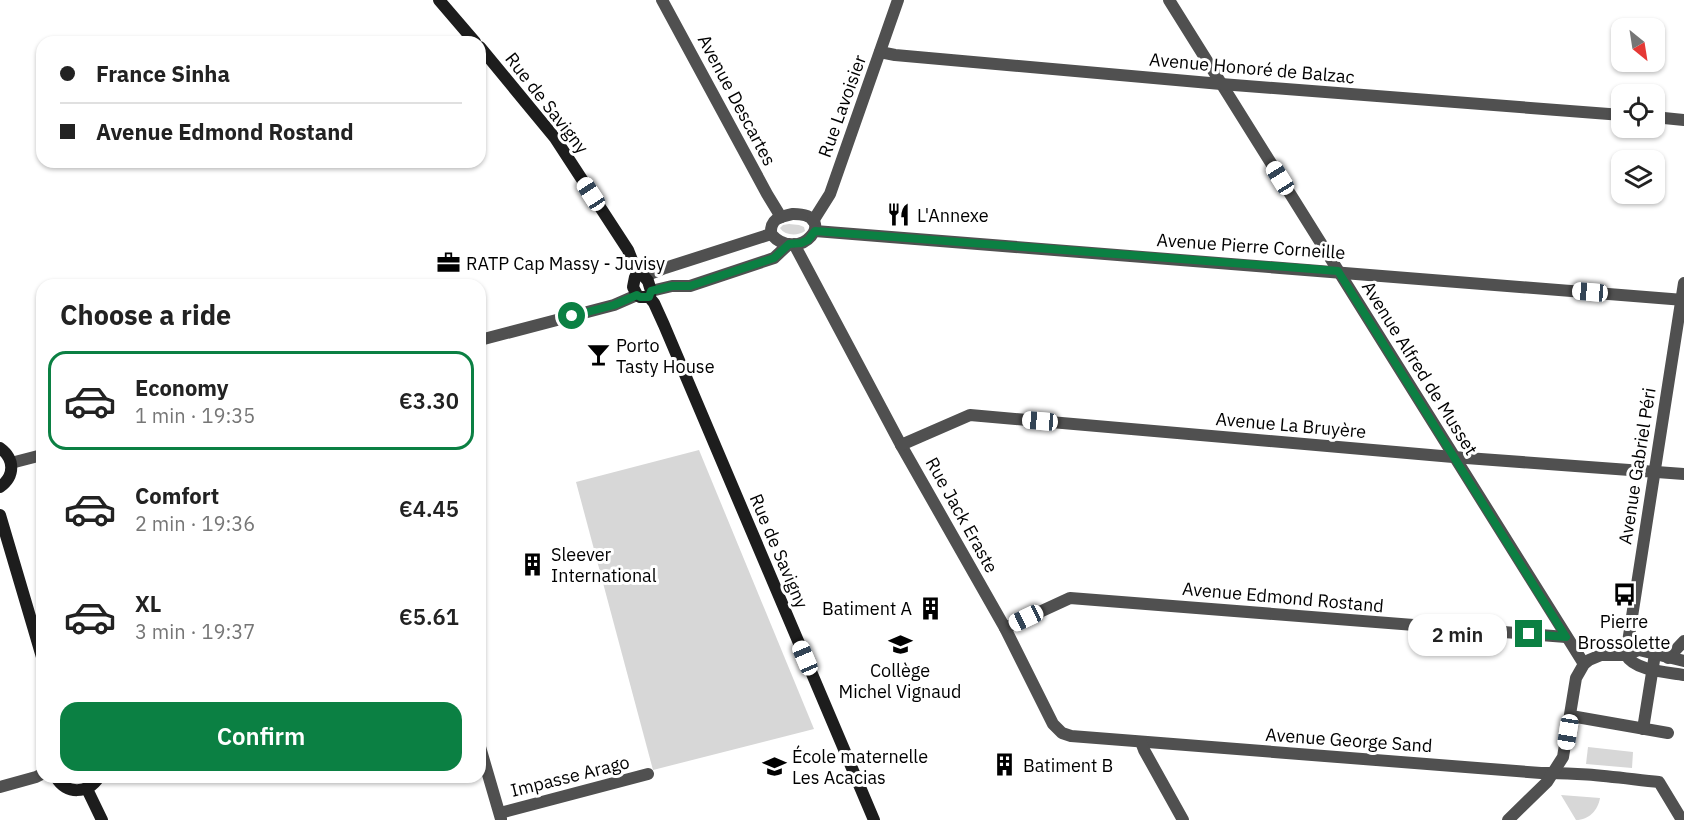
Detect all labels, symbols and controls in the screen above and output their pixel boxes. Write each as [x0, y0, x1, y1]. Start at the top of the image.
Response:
north arrow [1611, 18, 1665, 72]
map controls [1611, 18, 1665, 204]
street label: Avenue Descartes [693, 30, 781, 170]
street label: Rue de Savigny [500, 48, 594, 158]
street label: Avenue Honoré de Balzac [1148, 48, 1356, 88]
street label: Rue Lavoisier [813, 51, 871, 160]
text: France Sinha [96, 59, 230, 88]
button: locate [1611, 84, 1665, 138]
text: Avenue Edmond Rostand [96, 117, 354, 146]
button: layers [1611, 150, 1665, 204]
car [1263, 158, 1297, 198]
car [574, 174, 608, 214]
restaurant icon: L'Annexe [886, 202, 912, 228]
place label: L'Annexe [917, 204, 989, 227]
street label: Avenue Pierre Corneille [1156, 228, 1346, 264]
office icon: RATP Cap Massy - Juvisy [435, 250, 461, 276]
place label: RATP Cap Massy - Juvisy [466, 252, 665, 275]
street label: Avenue Alfred de Musset [1357, 277, 1483, 459]
car [1571, 281, 1609, 303]
text: Choose a ride [60, 297, 231, 332]
route start [558, 302, 585, 329]
place label: Porto Tasty House [616, 334, 715, 378]
bar icon: Porto Tasty House [585, 342, 611, 368]
text: Economy [135, 373, 229, 402]
icon: car [63, 374, 117, 428]
text: €3.30 [399, 386, 459, 415]
street label: Avenue Gabriel Péri [1613, 386, 1661, 546]
text: 1 min · 19:35 [135, 402, 255, 429]
street label: Avenue La Bruyère [1215, 407, 1367, 443]
car [1021, 410, 1059, 432]
street label: Rue Jack Eraste [921, 453, 1003, 577]
text: Comfort [135, 481, 219, 510]
icon: car [63, 482, 117, 536]
street label: Rue de Savigny [745, 490, 813, 612]
text: €4.45 [399, 494, 459, 523]
text: 2 min · 19:36 [135, 510, 255, 537]
place label: Sleever International [551, 543, 657, 587]
building icon: Sleever International [520, 551, 546, 577]
street label: Avenue Edmond Rostand [1181, 577, 1385, 617]
bus stop icon: Pierre Brossolette [1611, 582, 1637, 608]
text: XL [135, 589, 161, 618]
icon: car [63, 590, 117, 644]
building icon: Batiment A [917, 595, 943, 621]
place label: Batiment A [822, 597, 912, 620]
text: €5.61 [399, 602, 459, 631]
car [1006, 602, 1046, 634]
place label: Pierre Brossolette [1578, 610, 1671, 654]
callout: 2 min [1409, 613, 1508, 655]
text: 3 min · 19:37 [135, 618, 255, 645]
route end [1515, 620, 1542, 647]
text: 2 min [1432, 621, 1483, 648]
school or university icon: Collège Michel Vignaud [887, 631, 913, 657]
car [790, 638, 820, 678]
place label: Collège Michel Vignaud [839, 659, 961, 703]
button: Confirm [60, 702, 462, 771]
car [1556, 713, 1580, 751]
street label: Avenue George Sand [1265, 723, 1433, 757]
place label: École maternelle Les Acacias [792, 745, 928, 789]
street label: Impasse Arago [508, 750, 632, 802]
building icon: Batiment B [992, 752, 1018, 778]
school or university icon: École maternelle Les Acacias [761, 753, 787, 779]
place label: Batiment B [1023, 754, 1113, 777]

